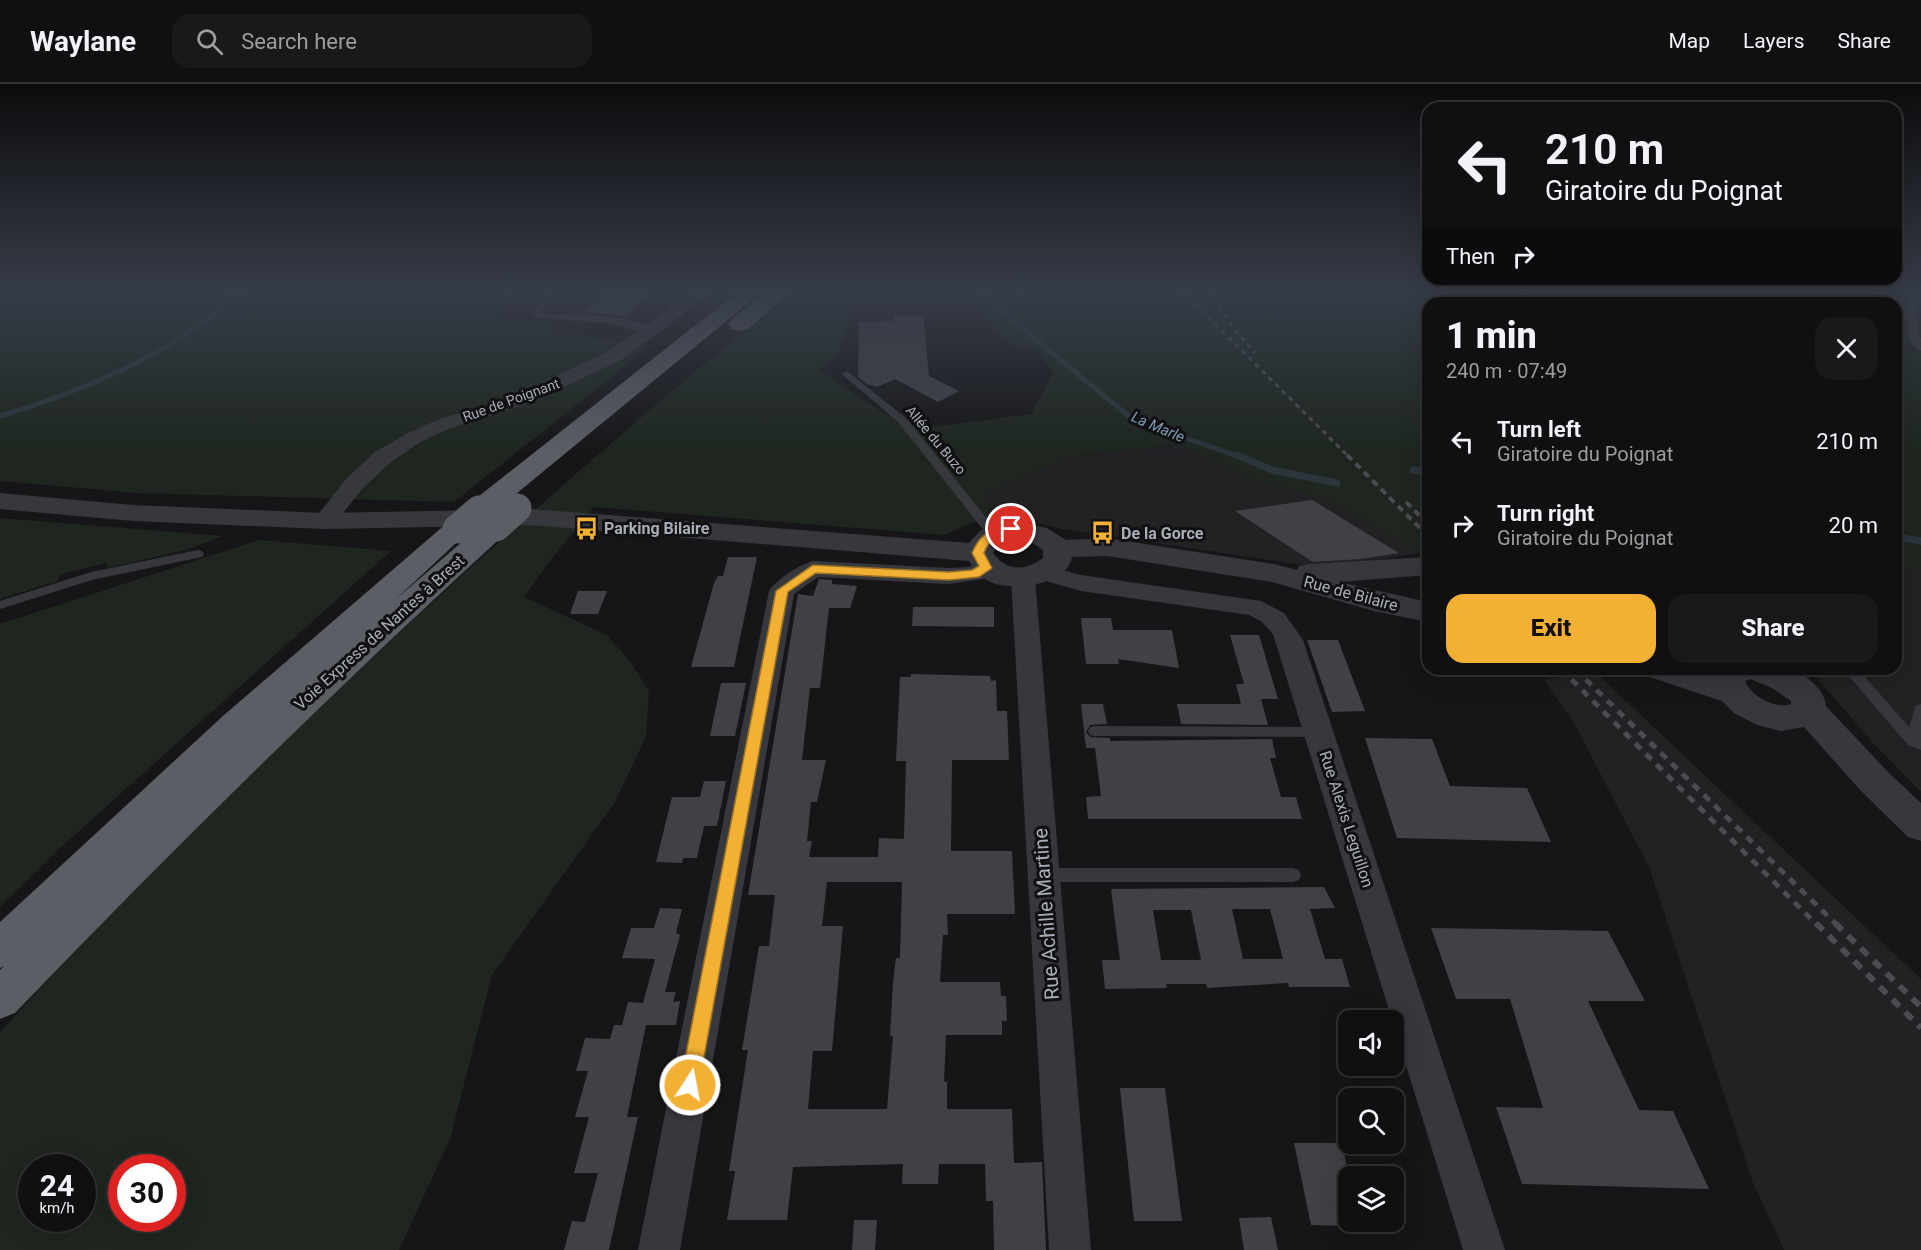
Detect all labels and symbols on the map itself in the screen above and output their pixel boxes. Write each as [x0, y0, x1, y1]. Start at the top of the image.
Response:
street label: Rue de Poignant [460, 375, 562, 425]
street label: Allée du Buzo [903, 402, 969, 478]
water label: La Marle [1129, 408, 1188, 446]
pin [985, 503, 1036, 554]
bus stop icon: Parking Bilaire [573, 515, 599, 541]
place label: Parking Bilaire [604, 519, 710, 538]
bus stop icon: De la Gorce [1090, 520, 1116, 546]
place label: De la Gorce [1121, 524, 1204, 543]
street label: Voie Express de Nantes à Brest [291, 551, 468, 714]
street label: Rue de Bilaire [1302, 572, 1400, 615]
street label: Rue Alexis Leguillon [1315, 748, 1378, 890]
street label: Rue Achille Martine [1028, 827, 1064, 1001]
position arrow [658, 1053, 722, 1117]
speed limit sign: 30 [108, 1154, 186, 1232]

